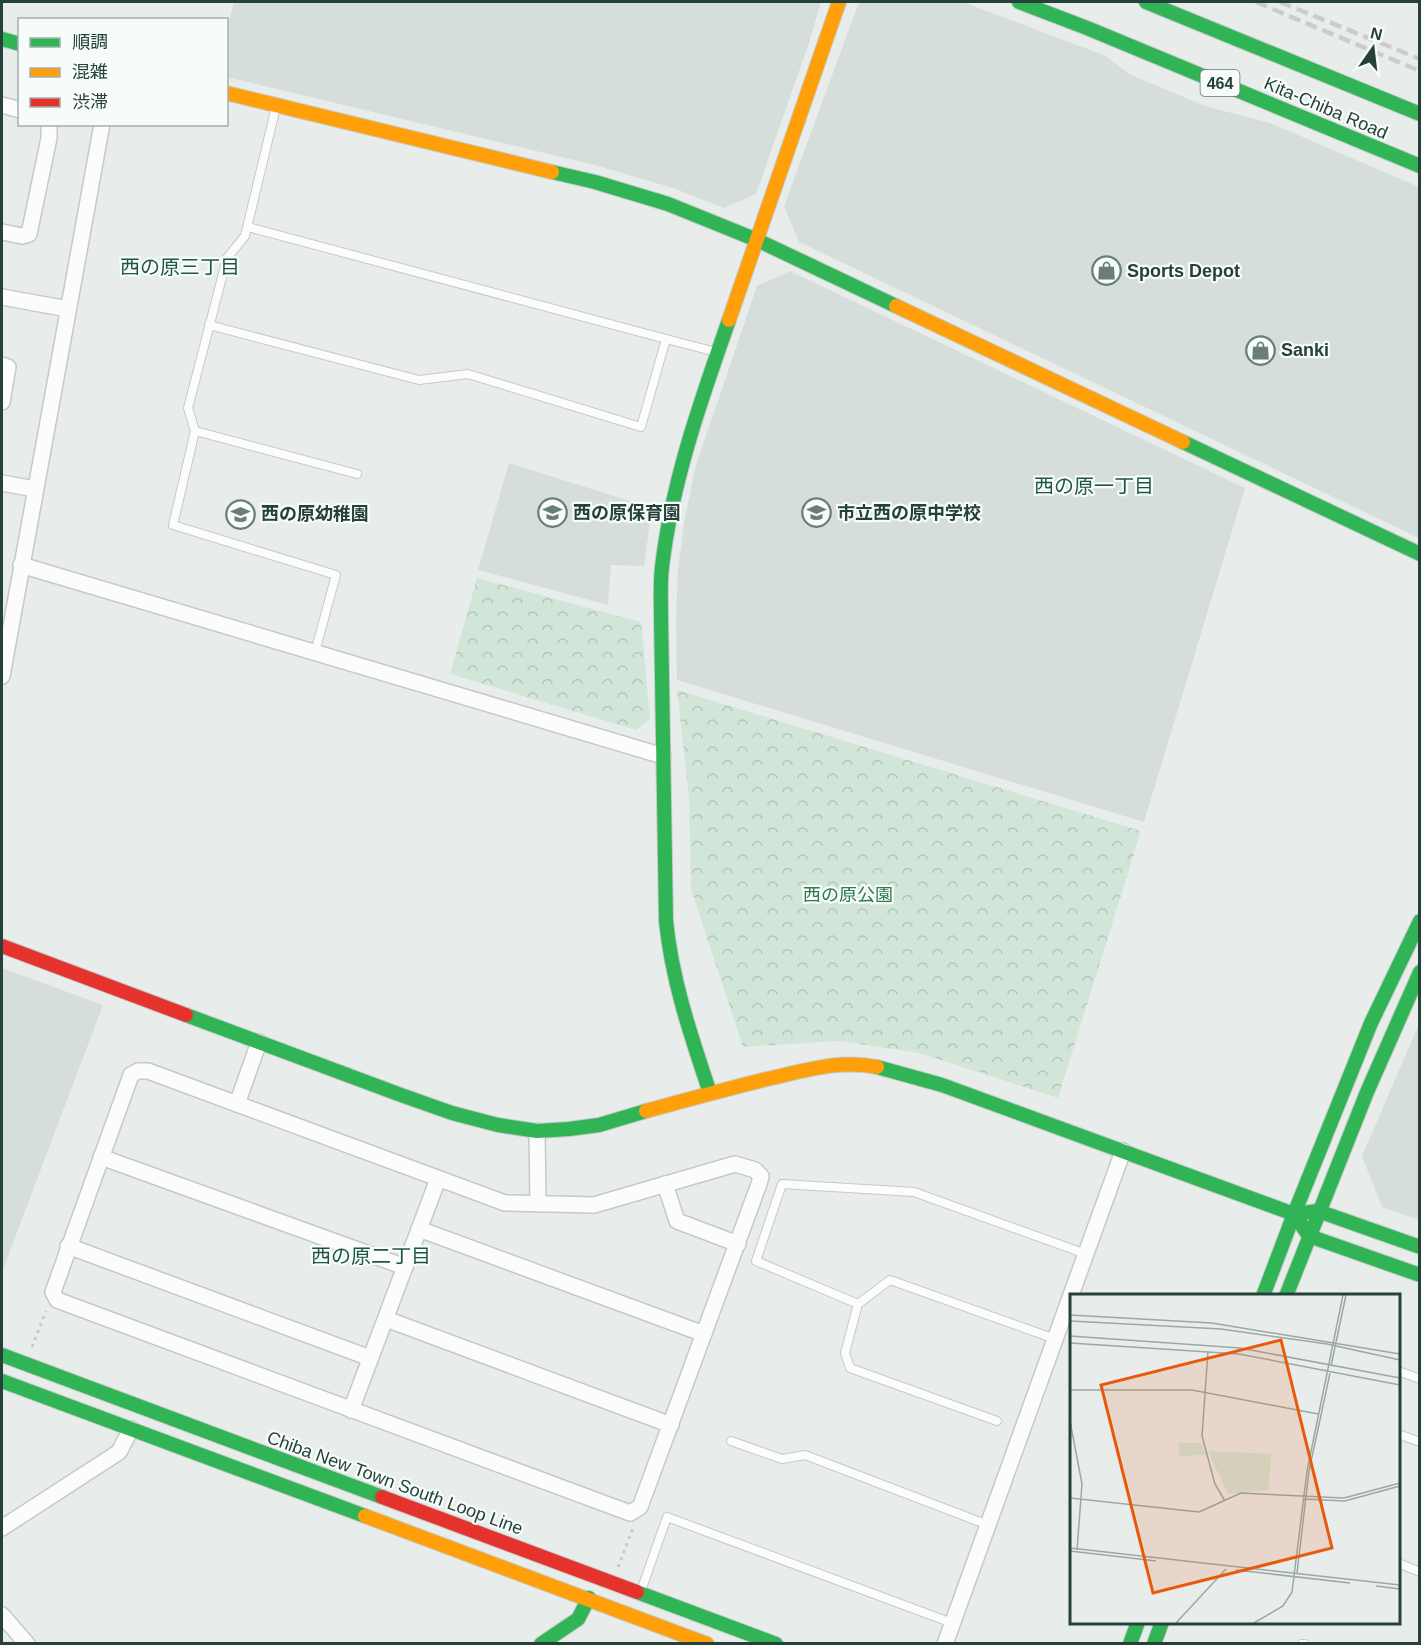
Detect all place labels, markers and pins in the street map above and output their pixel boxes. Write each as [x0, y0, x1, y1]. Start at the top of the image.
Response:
shop icon: Sports Depot [1090, 255, 1122, 287]
place label: Sports Depot [1127, 261, 1240, 281]
shop icon: Sanki [1244, 334, 1276, 366]
place label: Sanki [1281, 340, 1329, 360]
school or university icon: 西の原保育園 [536, 497, 568, 529]
school or university icon: 市立西の原中学校 [800, 497, 832, 529]
school or university icon: 西の原幼稚園 [224, 498, 256, 530]
place label: 西の原保育園 [573, 503, 681, 523]
place label: 市立西の原中学校 [837, 503, 981, 523]
place label: 西の原幼稚園 [261, 504, 369, 524]

